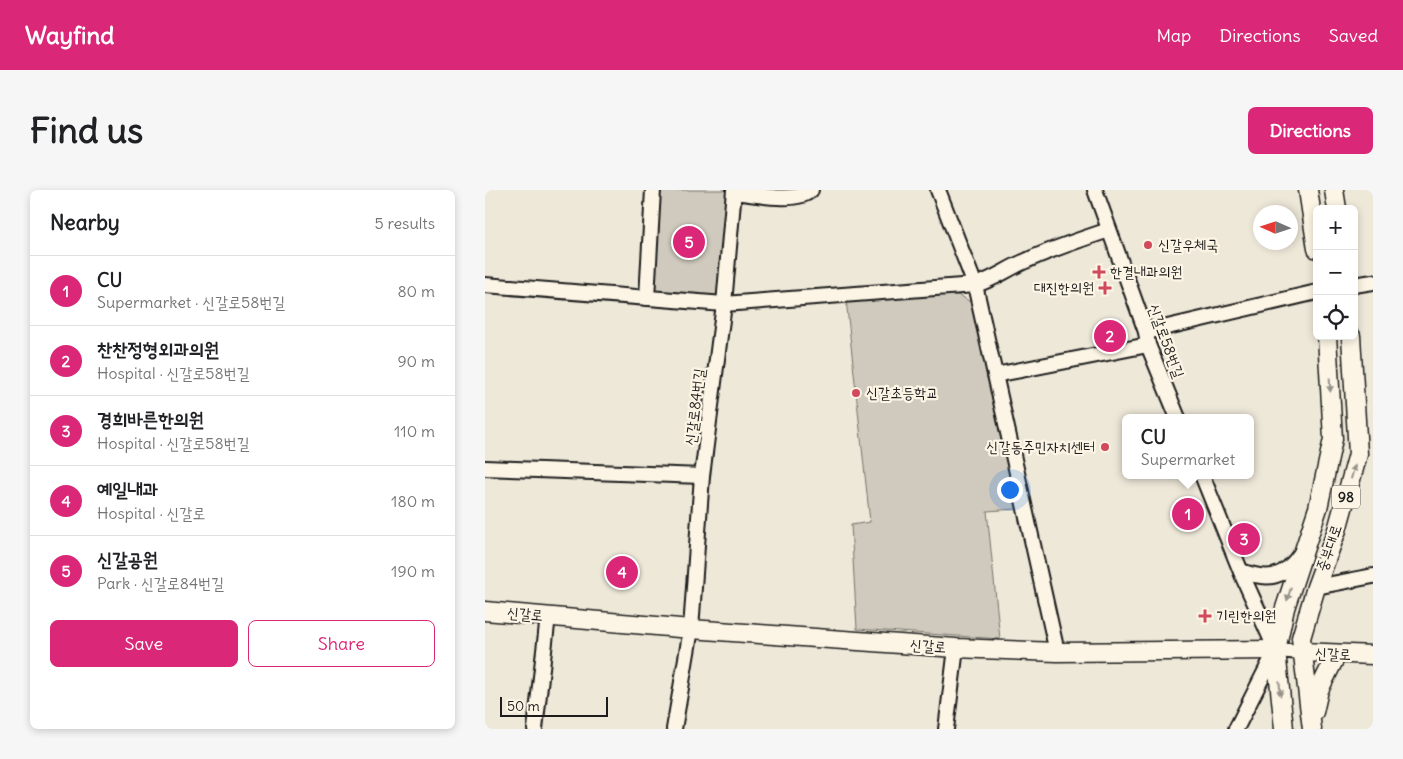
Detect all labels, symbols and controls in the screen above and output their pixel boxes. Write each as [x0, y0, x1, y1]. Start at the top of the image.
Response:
text: Wayfind [25, 20, 114, 50]
text: Map [1156, 24, 1191, 47]
text: Directions [1219, 24, 1301, 47]
text: Saved [1329, 24, 1378, 47]
button: Directions [1248, 107, 1373, 154]
text: Find us [30, 108, 143, 152]
north arrow [1253, 205, 1298, 250]
map controls [1313, 205, 1358, 340]
button: + [1313, 205, 1358, 250]
text: Nearby [50, 209, 120, 236]
text: 5 results [374, 213, 435, 233]
pin: 5 [673, 223, 705, 261]
place label: 신갈우체국 [1158, 235, 1218, 254]
marker: 신갈우체국 [1142, 239, 1154, 251]
button: − [1313, 250, 1358, 295]
place label: 한결내과의원 [1110, 262, 1182, 281]
marker: 한결내과의원 [1092, 265, 1106, 279]
text: CU [97, 268, 122, 292]
place label: 대진한의원 [1034, 278, 1094, 297]
text: 1 [63, 281, 69, 301]
text: 80 m [397, 281, 435, 301]
marker: 대진한의원 [1098, 281, 1112, 295]
text: Supermarket · 신갈로58번길 [97, 292, 285, 312]
button: locate [1313, 295, 1358, 340]
street label: 신갈로58번길 [1144, 301, 1189, 381]
pin: 2 [1094, 317, 1126, 355]
text: 찬찬정형외과의원 [97, 337, 219, 361]
text: 2 [62, 351, 70, 371]
text: 90 m [397, 351, 435, 371]
text: Hospital · 신갈로58번길 [97, 363, 250, 383]
street label: 신갈로84번길 [680, 367, 709, 447]
one-way arrow [1326, 377, 1334, 393]
place label: 신갈초등학교 [866, 383, 938, 402]
marker: 신갈초등학교 [850, 387, 862, 399]
text: 경희바른한의원 [97, 407, 204, 431]
popup [1122, 414, 1254, 479]
text: 3 [61, 421, 71, 441]
text: 110 m [394, 421, 435, 441]
text: CU [1141, 425, 1166, 449]
text: Hospital · 신갈로58번길 [97, 433, 250, 453]
place label: 신갈동주민자치센터 [986, 437, 1095, 456]
marker: 신갈동주민자치센터 [1099, 441, 1111, 453]
text: Supermarket [1141, 449, 1235, 469]
one-way arrow [1349, 464, 1357, 479]
text: 예일내과 [97, 477, 158, 501]
your location [997, 477, 1023, 503]
road number: 98 [1332, 486, 1360, 508]
text: 4 [61, 491, 71, 511]
text: 180 m [391, 491, 435, 511]
pin: 1 [1172, 495, 1204, 533]
text: Hospital · 신갈로 [97, 503, 205, 523]
pin: 3 [1228, 520, 1260, 558]
street label: 중부대로 [1312, 522, 1345, 574]
text: 신갈공원 [97, 547, 158, 571]
pin: 4 [606, 553, 638, 591]
text: 5 [61, 561, 71, 581]
text: 190 m [391, 561, 435, 581]
text: Park · 신갈로84번길 [97, 573, 224, 593]
one-way arrow [1285, 586, 1293, 601]
street label: 신갈로 [506, 602, 544, 625]
place label: 기린한의원 [1216, 606, 1276, 625]
marker: 기린한의원 [1198, 609, 1212, 623]
button: Save [50, 620, 238, 667]
button: Share [248, 620, 435, 667]
street label: 신갈로 [909, 635, 947, 656]
street label: 신갈로 [1315, 643, 1351, 664]
one-way arrow [1276, 682, 1284, 698]
scale bar [500, 694, 607, 717]
text: 50 m [507, 697, 540, 715]

